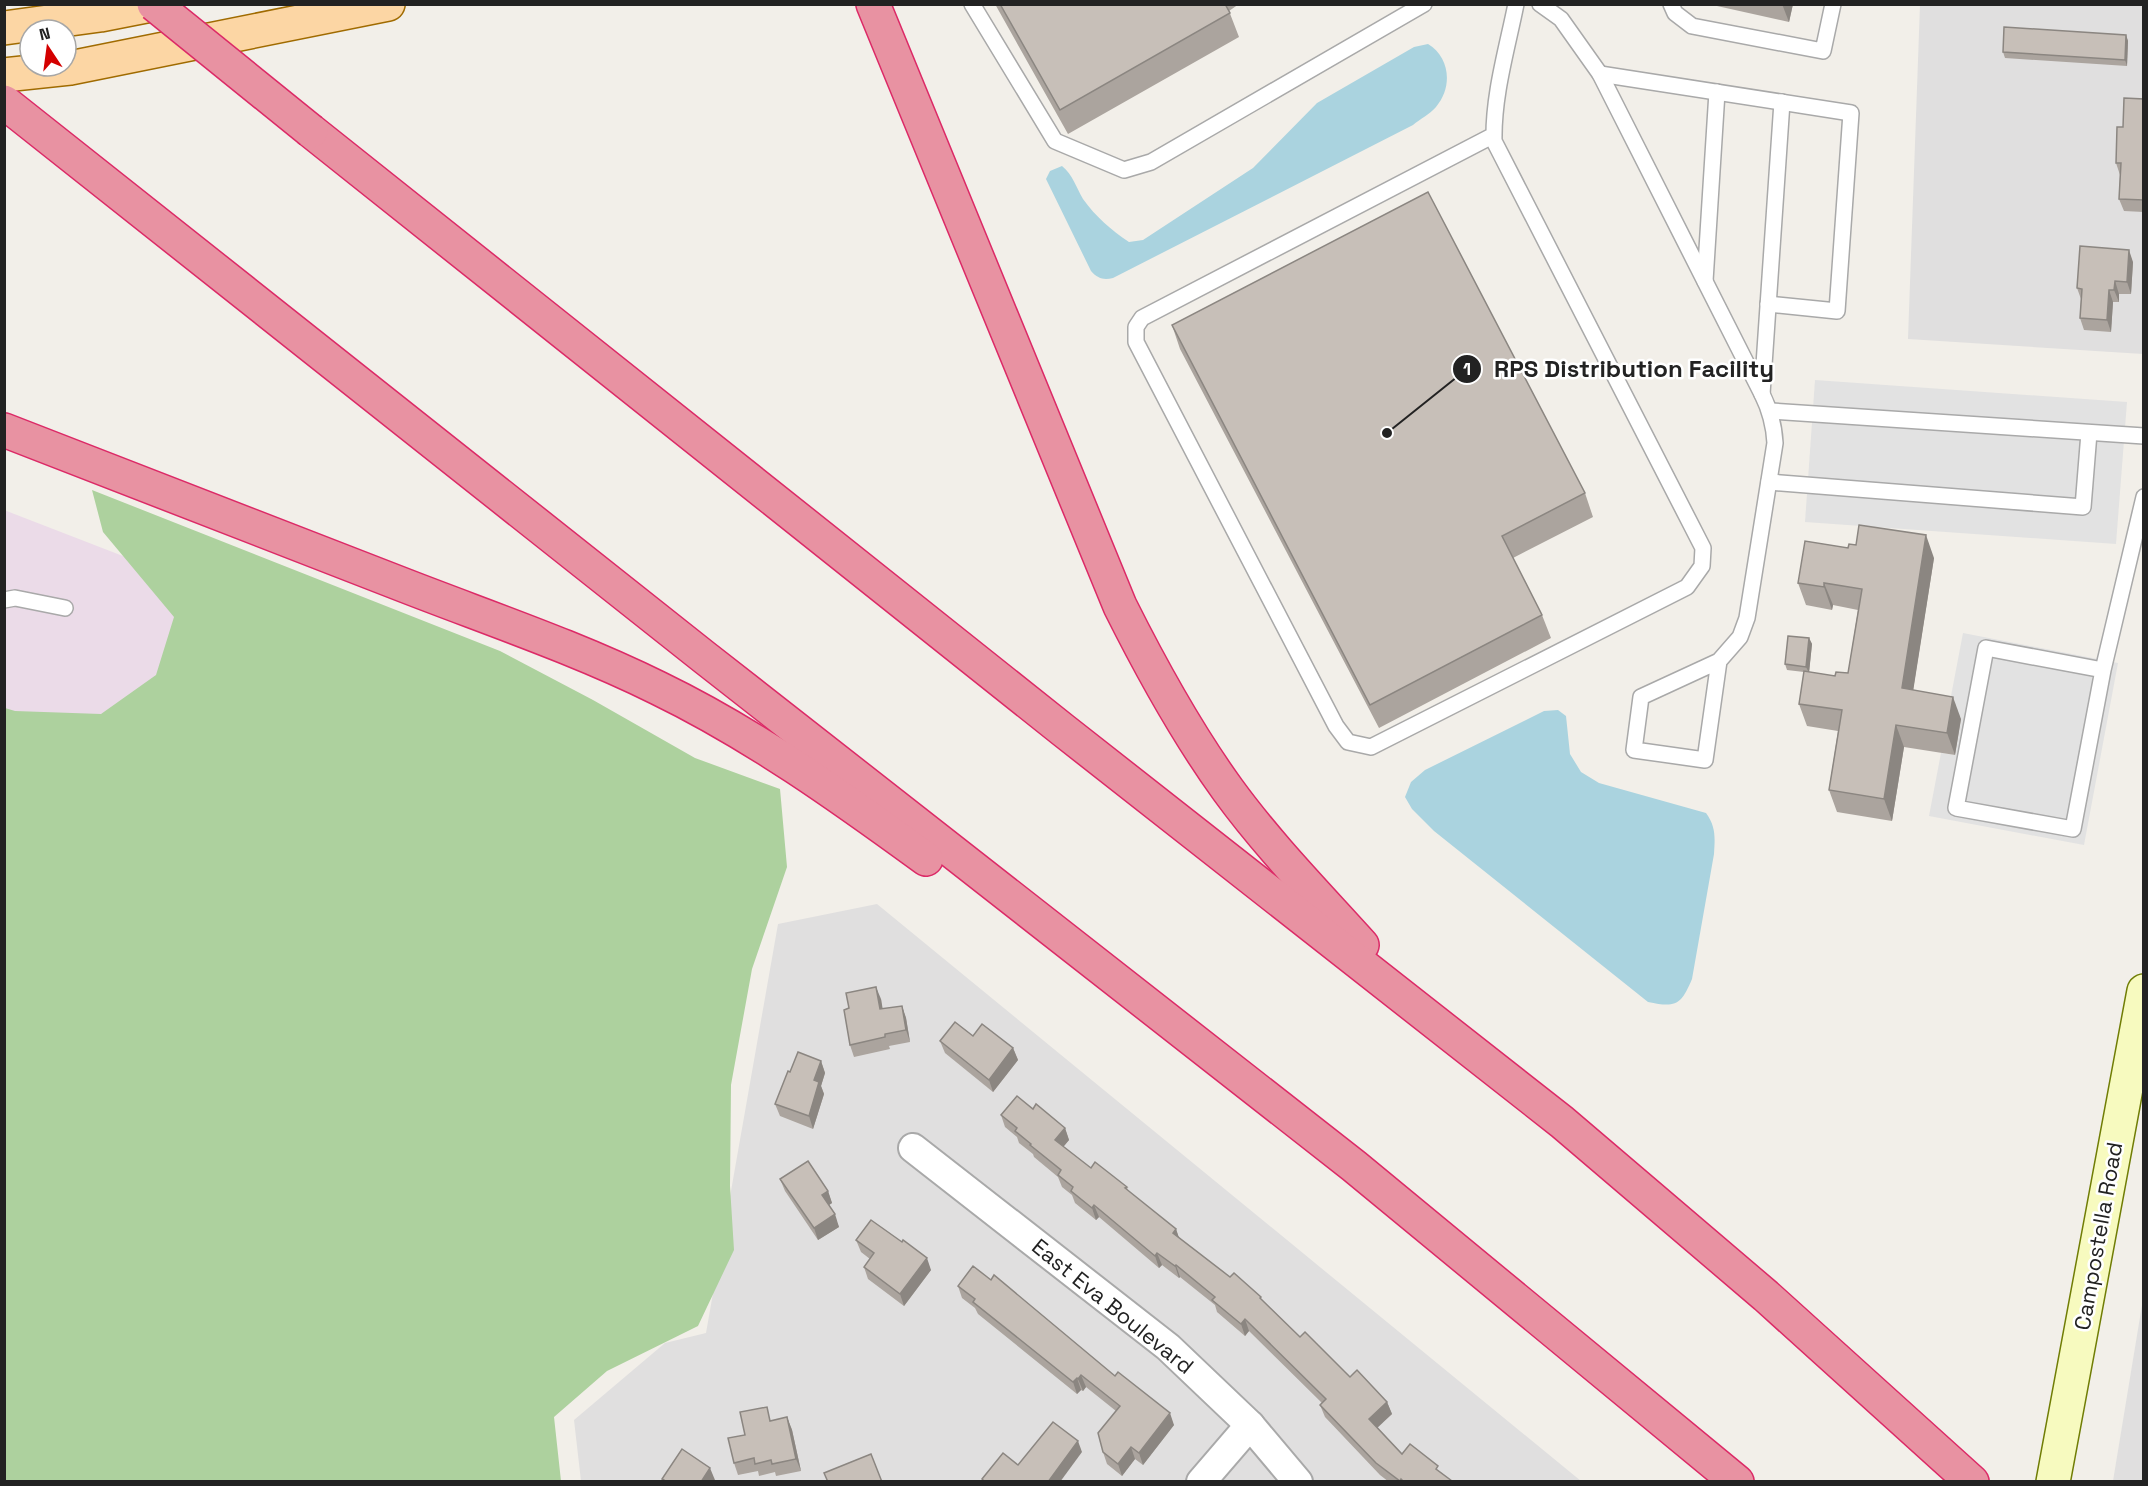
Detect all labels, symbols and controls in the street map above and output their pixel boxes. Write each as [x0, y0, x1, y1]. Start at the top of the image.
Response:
north arrow [18, 18, 78, 78]
text: N [37, 22, 52, 45]
callout: RPS Distribution Facility [1452, 348, 1786, 390]
text: RPS Distribution Facility [1494, 353, 1774, 384]
text: 1 [1463, 357, 1471, 380]
street label: Campostella Road [2068, 1140, 2128, 1332]
street label: East Eva Boulevard [1026, 1232, 1200, 1380]

